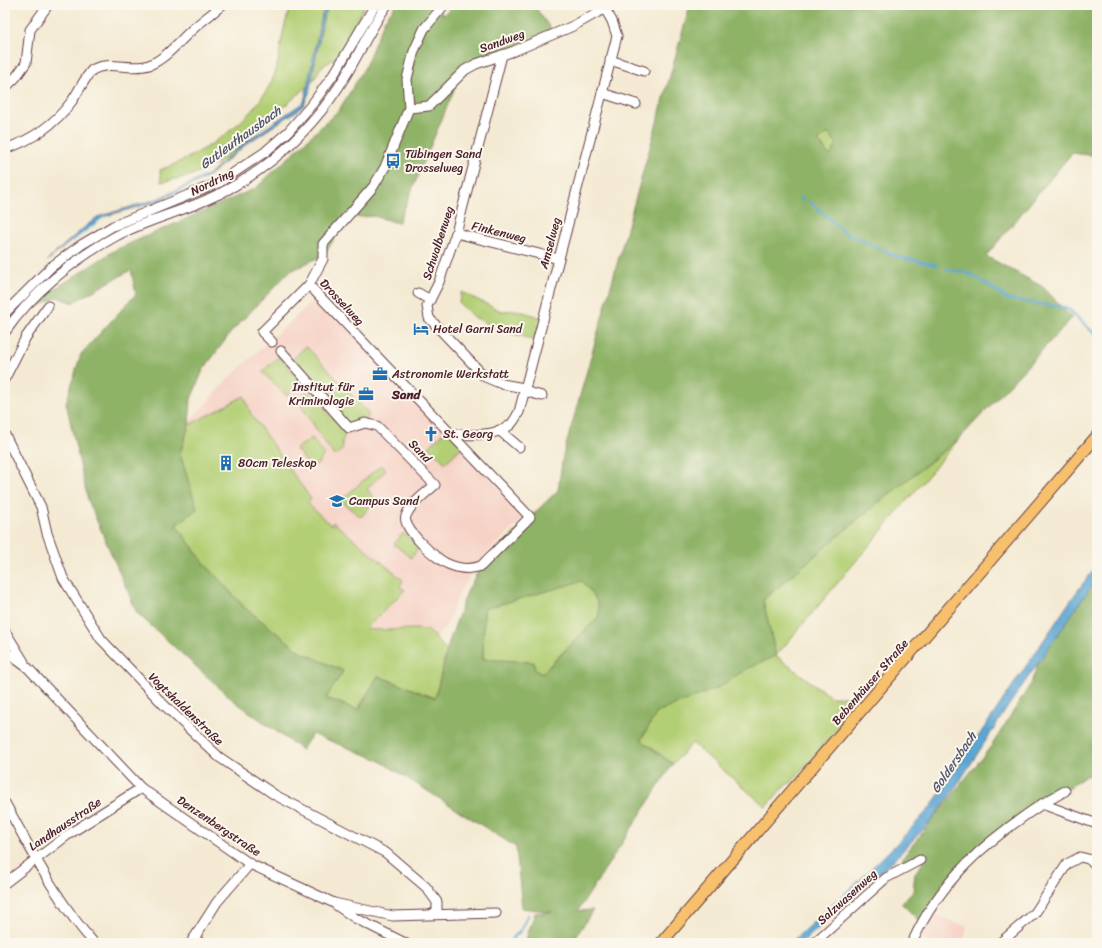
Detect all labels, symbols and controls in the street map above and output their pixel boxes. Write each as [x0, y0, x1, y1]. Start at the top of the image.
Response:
street label: Sandweg [476, 23, 528, 59]
water label: Gutleuthausbach [195, 99, 287, 175]
place label: Tübingen Sand Drosselweg [405, 143, 482, 179]
bus stop icon: Tübingen Sand Drosselweg [384, 152, 402, 170]
street label: Nordring [186, 162, 238, 202]
street label: Schwalbenweg [416, 203, 460, 283]
street label: Finkenweg [469, 215, 529, 249]
street label: Amselweg [532, 215, 567, 272]
street label: Drosselweg [314, 273, 370, 331]
place label: Hotel Garni Sand [433, 318, 523, 340]
hotel icon: Hotel Garni Sand [412, 320, 430, 338]
place label: Astronomie Werkstatt [391, 363, 509, 385]
office icon: Astronomie Werkstatt [371, 365, 389, 383]
place label: Institut für Kriminologie [289, 376, 355, 412]
district label: Sand [391, 383, 421, 406]
office icon: Institut für Kriminologie [357, 385, 375, 403]
place label: St. Georg [443, 423, 493, 445]
church icon: St. Georg [422, 425, 440, 443]
street label: Sand [403, 434, 438, 469]
place label: 80cm Teleskop [238, 452, 317, 474]
building icon: 80cm Teleskop [217, 454, 235, 472]
place label: Campus Sand [349, 490, 420, 512]
school or university icon: Campus Sand [328, 492, 346, 510]
street label: Bebenhäuser Straße [826, 634, 914, 730]
street label: Vogtshaldenstraße [143, 667, 229, 751]
water label: Goldersbach [924, 726, 983, 798]
street label: Denzenbergstraße [172, 790, 266, 862]
street label: Landhausstraße [24, 791, 106, 857]
street label: Salzwasenweg [812, 864, 882, 930]

